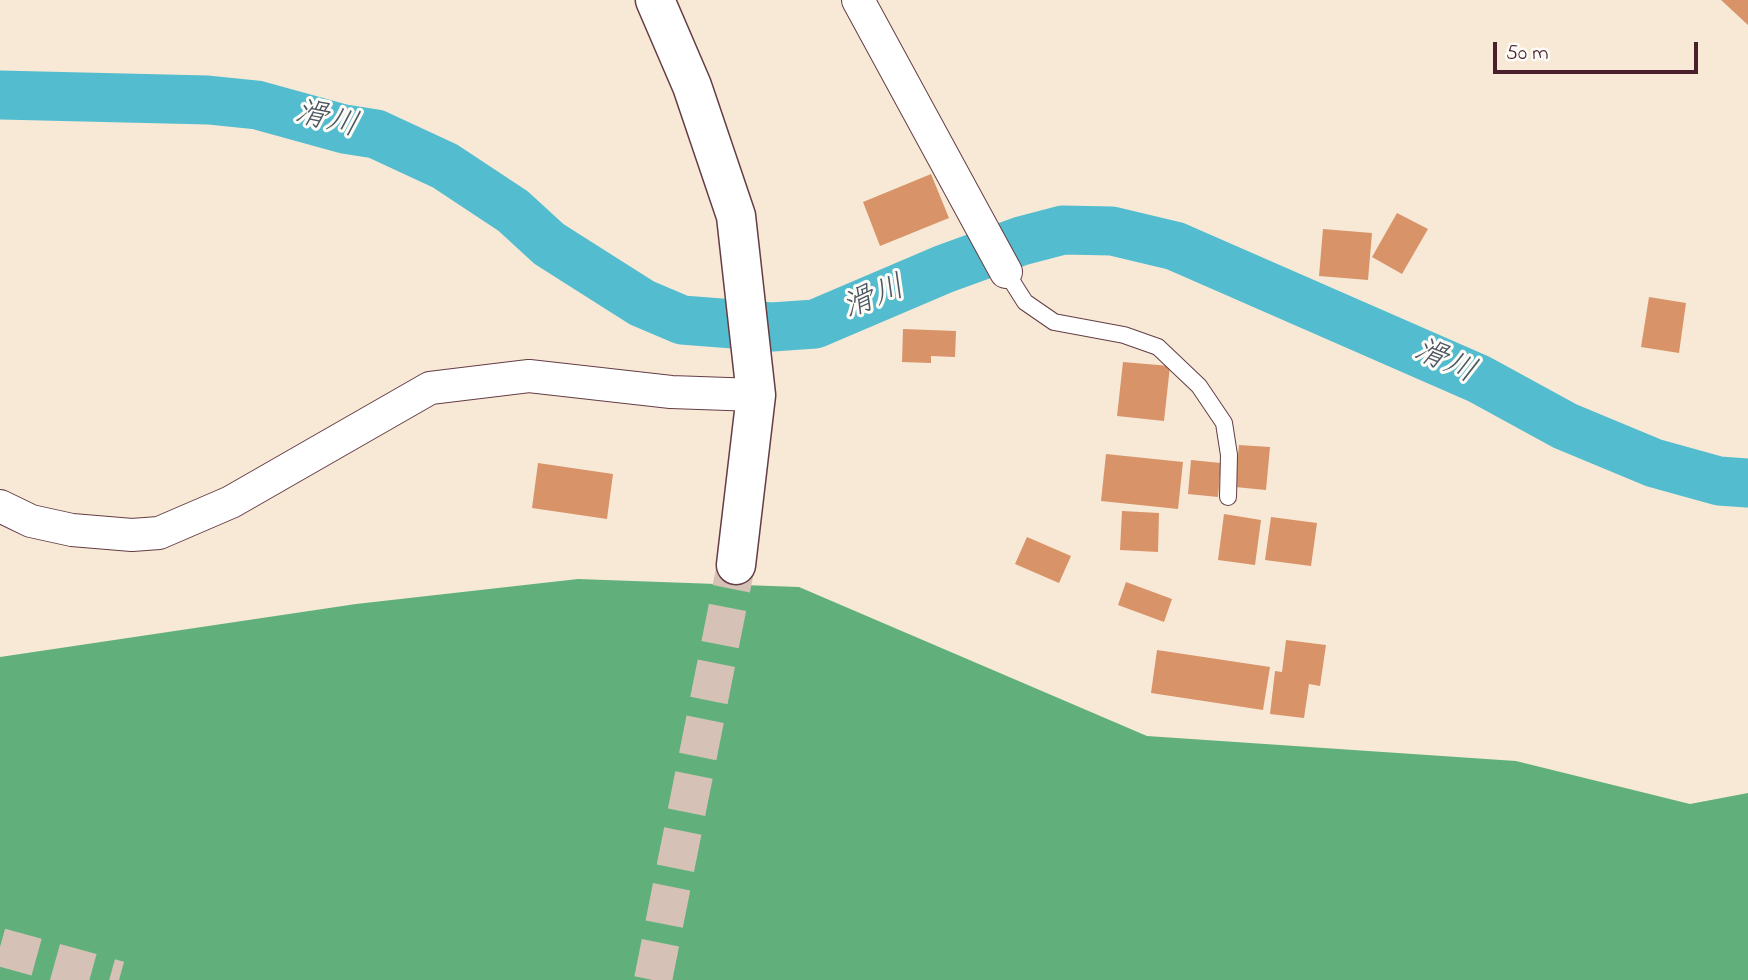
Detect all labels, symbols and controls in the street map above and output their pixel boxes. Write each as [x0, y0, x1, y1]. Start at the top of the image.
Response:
scale bar [1496, 28, 1701, 72]
text: 50 m [1506, 39, 1549, 69]
water label: 滑川 [290, 96, 362, 148]
water label: 滑川 [838, 270, 912, 330]
water label: 滑川 [1407, 333, 1481, 395]

